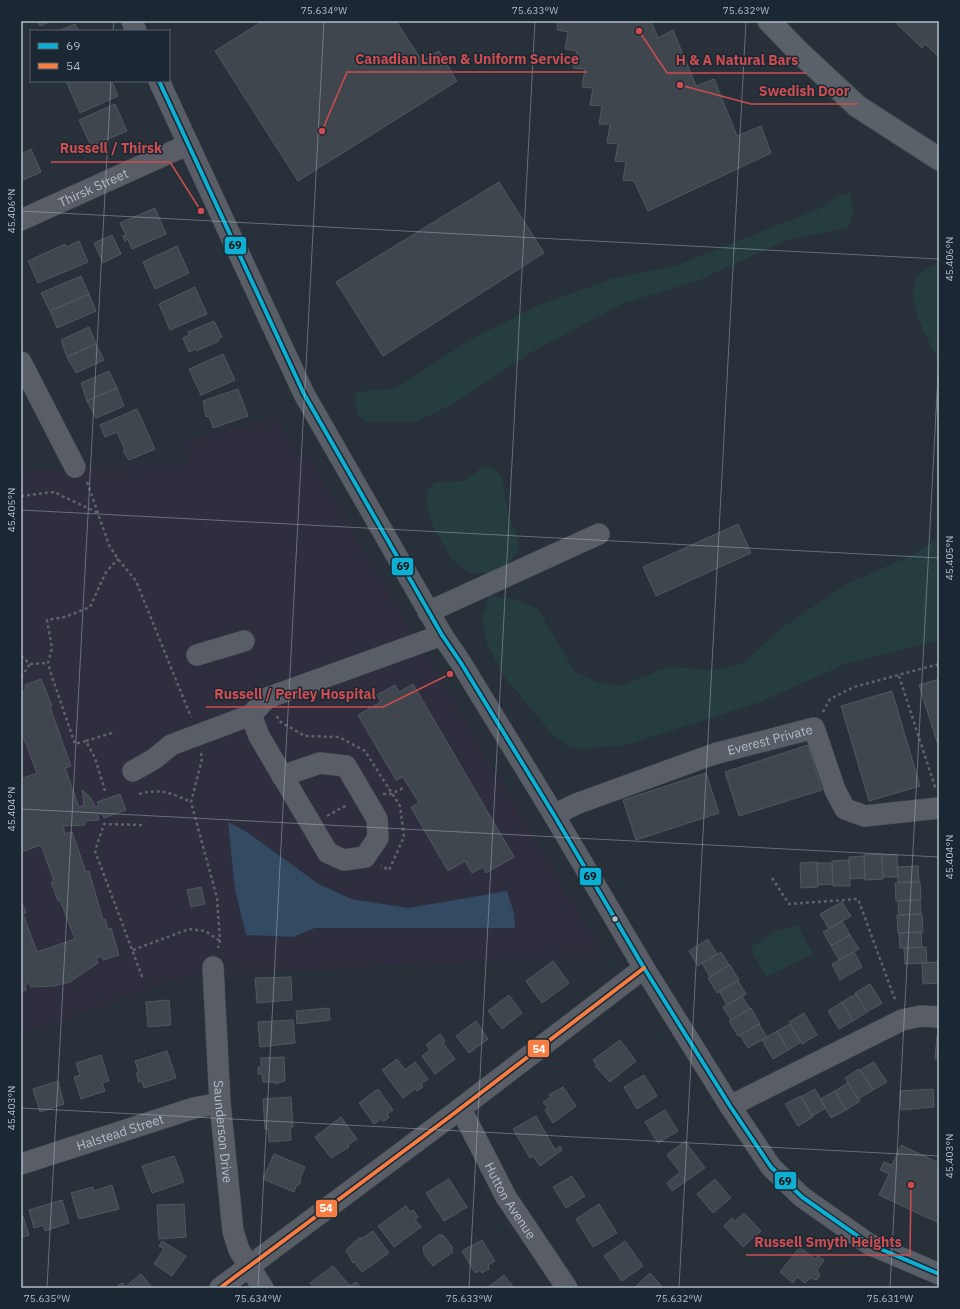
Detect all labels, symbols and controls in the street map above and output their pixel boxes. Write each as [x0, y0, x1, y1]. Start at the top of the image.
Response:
text: 75.634°W [301, 4, 347, 17]
text: 75.633°W [512, 4, 558, 17]
text: 75.632°W [723, 4, 769, 17]
legend [30, 30, 170, 82]
text: 69 [66, 38, 80, 53]
callout: Canadian Linen & Uniform Service [347, 46, 587, 72]
callout: H & A Natural Bars [667, 47, 806, 73]
text: Canadian Linen & Uniform Service [355, 50, 579, 68]
text: H & A Natural Bars [676, 51, 798, 69]
text: 54 [66, 58, 80, 73]
callout: Swedish Door [751, 78, 858, 104]
text: Swedish Door [759, 82, 850, 100]
callout: Russell / Thirsk [51, 136, 170, 162]
text: Russell / Thirsk [60, 139, 163, 157]
street label: Thirsk Street [55, 164, 131, 211]
text: 45.406°N [5, 189, 18, 233]
line badge: 69 [224, 236, 247, 255]
text: 45.406°N [943, 237, 956, 281]
text: 69 [228, 238, 242, 252]
text: 45.405°N [5, 488, 18, 532]
text: 45.405°N [943, 536, 956, 580]
line badge: 69 [391, 557, 414, 576]
text: 69 [396, 559, 410, 573]
callout: Russell / Perley Hospital [206, 681, 383, 707]
text: Russell / Perley Hospital [214, 685, 376, 703]
street label: Everest Private [725, 720, 814, 759]
text: 45.404°N [5, 787, 18, 831]
text: 45.404°N [943, 835, 956, 879]
line badge: 69 [579, 867, 602, 886]
text: 69 [583, 869, 597, 883]
unlabelled marker [610, 914, 620, 924]
line badge: 54 [527, 1039, 550, 1058]
text: 54 [532, 1042, 546, 1056]
street label: Saunderson Drive [210, 1080, 237, 1184]
text: 45.403°N [5, 1086, 18, 1130]
street label: Halstead Street [74, 1110, 166, 1154]
text: 45.403°N [943, 1134, 956, 1178]
street label: Hutton Avenue [481, 1159, 540, 1242]
line badge: 69 [774, 1171, 797, 1190]
text: 69 [778, 1174, 792, 1188]
line badge: 54 [315, 1199, 338, 1218]
text: 54 [319, 1201, 333, 1215]
callout: Russell Smyth Heights [746, 1229, 910, 1255]
text: Russell Smyth Heights [754, 1233, 902, 1251]
text: 75.635°W [24, 1292, 70, 1305]
text: 75.634°W [235, 1292, 281, 1305]
text: 75.633°W [446, 1292, 492, 1305]
text: 75.632°W [656, 1292, 702, 1305]
text: 75.631°W [867, 1292, 913, 1305]

